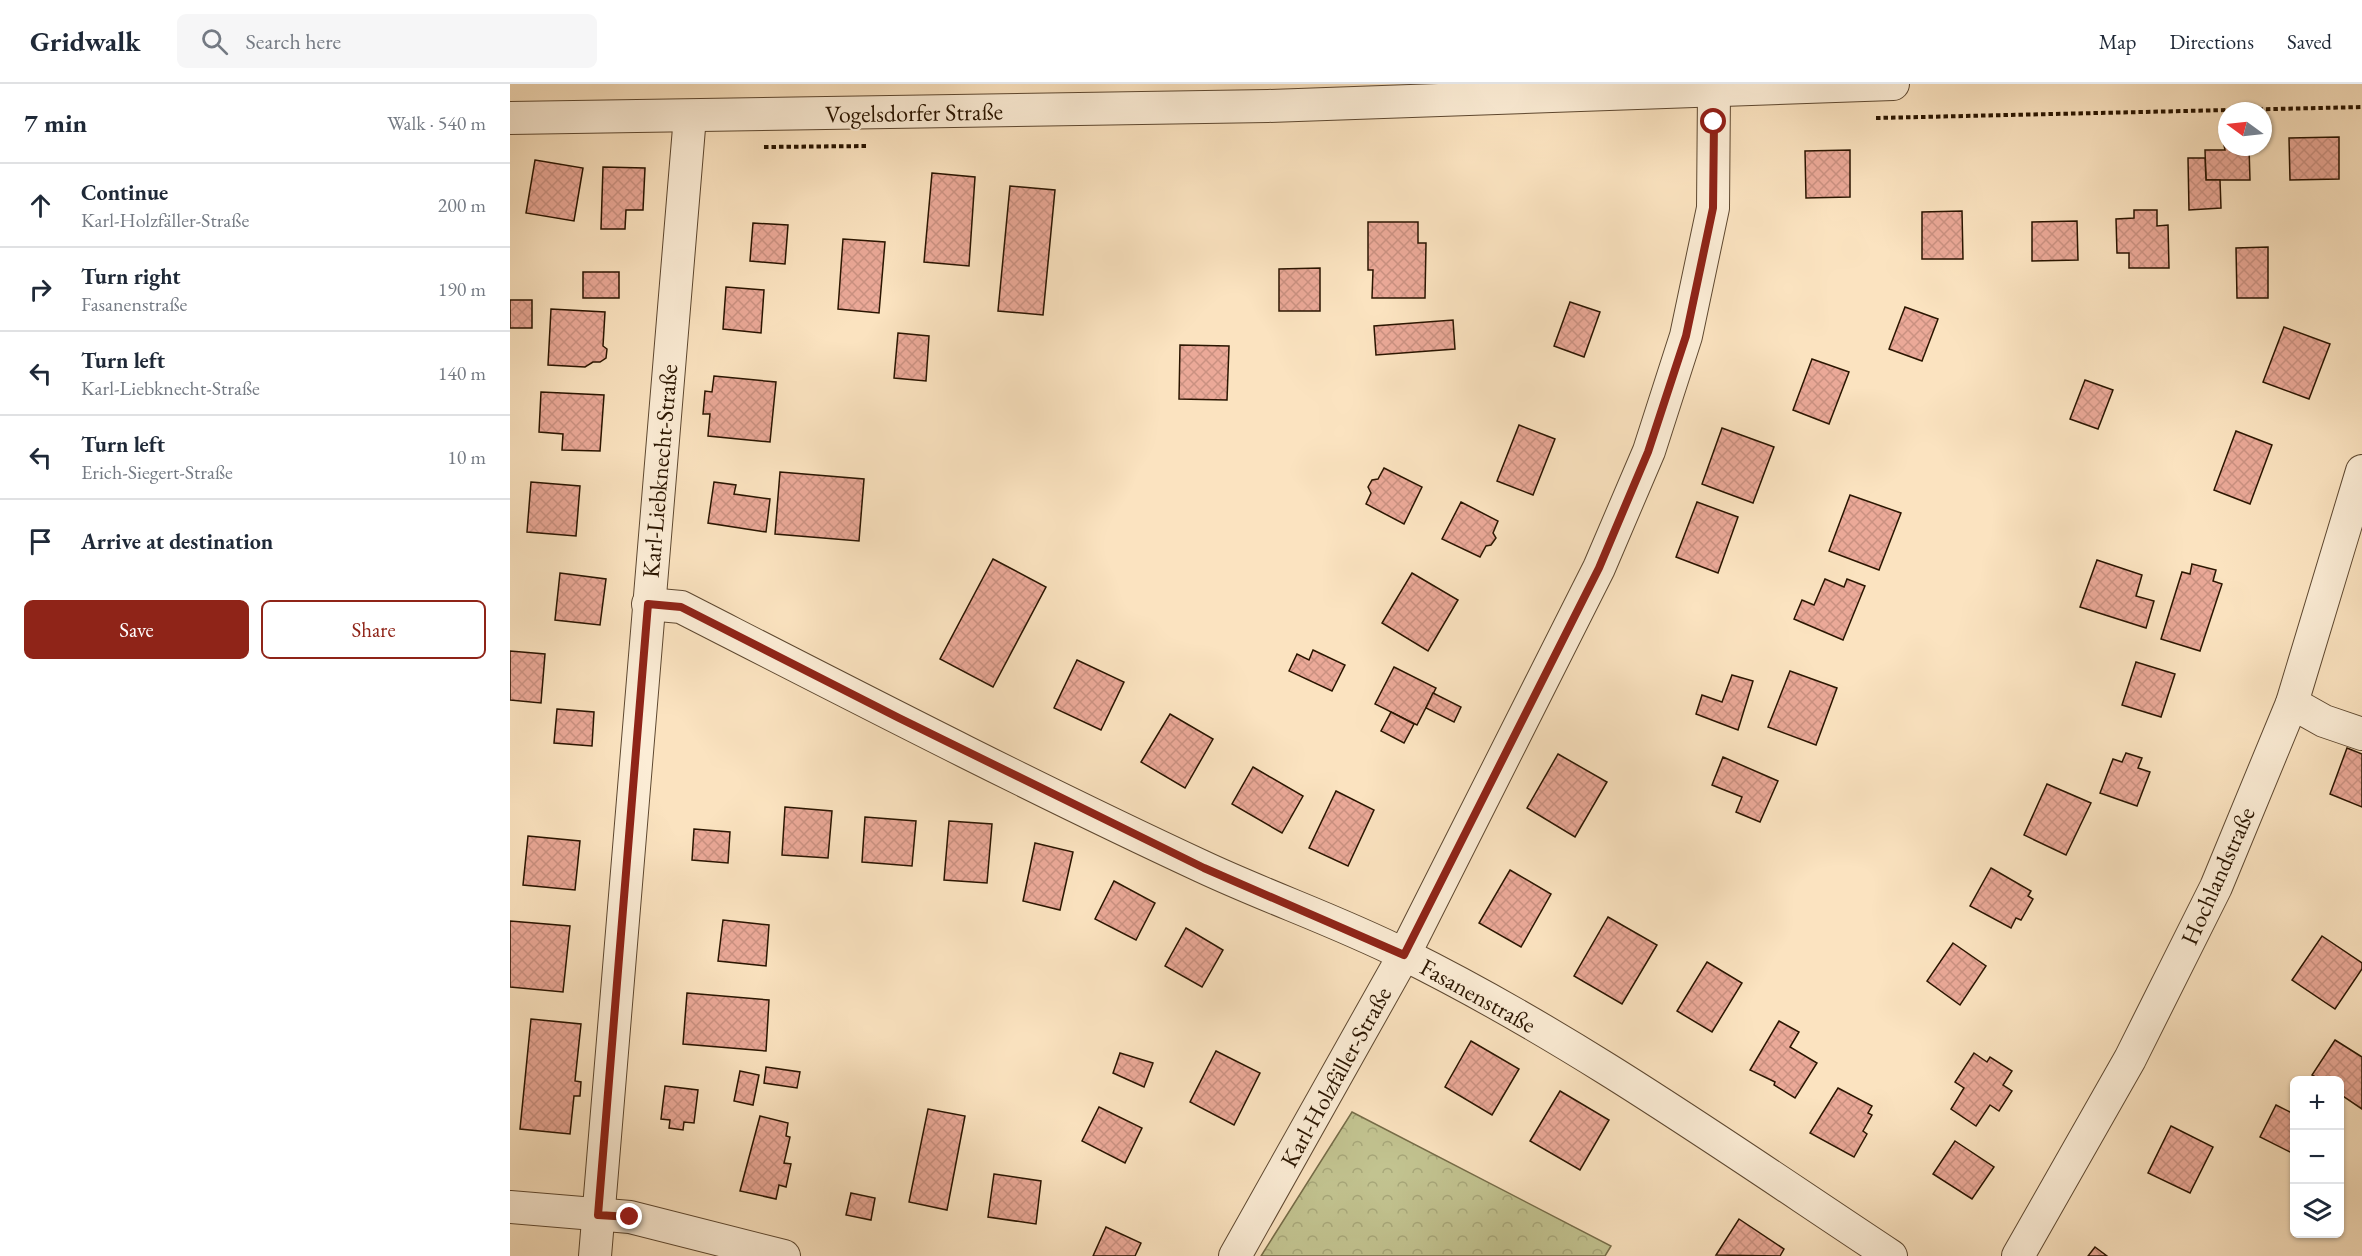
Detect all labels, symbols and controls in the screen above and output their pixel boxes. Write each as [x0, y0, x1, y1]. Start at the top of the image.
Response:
search box [177, 14, 597, 68]
text: Gridwalk [30, 23, 141, 59]
icon: search [198, 25, 231, 58]
text: Search here [246, 27, 341, 56]
text: Map [2099, 28, 2136, 55]
text: Directions [2169, 28, 2254, 55]
text: Saved [2287, 28, 2332, 55]
street label: Vogelsdorfer Straße [825, 95, 1003, 130]
north arrow [2218, 102, 2272, 156]
text: 7 min [24, 106, 87, 140]
route start [1700, 108, 1726, 134]
text: Walk · 540 m [387, 110, 486, 136]
text: Continue [81, 178, 168, 207]
icon: ahead [24, 189, 57, 222]
text: 200 m [438, 192, 486, 218]
text: Karl-Holzfäller-Straße [81, 207, 249, 233]
text: Turn right [81, 262, 180, 291]
icon: right [24, 273, 57, 306]
text: 190 m [438, 276, 486, 302]
text: Fasanenstraße [81, 291, 187, 317]
text: Turn left [81, 346, 165, 375]
icon: left [24, 357, 57, 390]
text: 140 m [438, 360, 486, 386]
street label: Karl-Liebknecht-Straße [635, 363, 684, 579]
text: Karl-Liebknecht-Straße [81, 375, 260, 401]
text: Turn left [81, 430, 165, 459]
icon: left [24, 441, 57, 474]
text: 10 m [447, 444, 486, 470]
text: Erich-Siegert-Straße [81, 459, 233, 485]
icon: arrive [24, 525, 57, 558]
text: Arrive at destination [81, 527, 273, 556]
button: Save [24, 600, 249, 659]
button: Share [261, 600, 486, 659]
street label: Hochlandstraße [2173, 802, 2262, 950]
street label: Fasanenstraße [1415, 951, 1542, 1040]
street label: Karl-Holzfäller-Straße [1273, 981, 1398, 1173]
map controls [2290, 1076, 2344, 1238]
button: + [2290, 1076, 2344, 1130]
button: − [2290, 1130, 2344, 1184]
button: layers [2290, 1184, 2344, 1238]
route end [616, 1203, 642, 1229]

